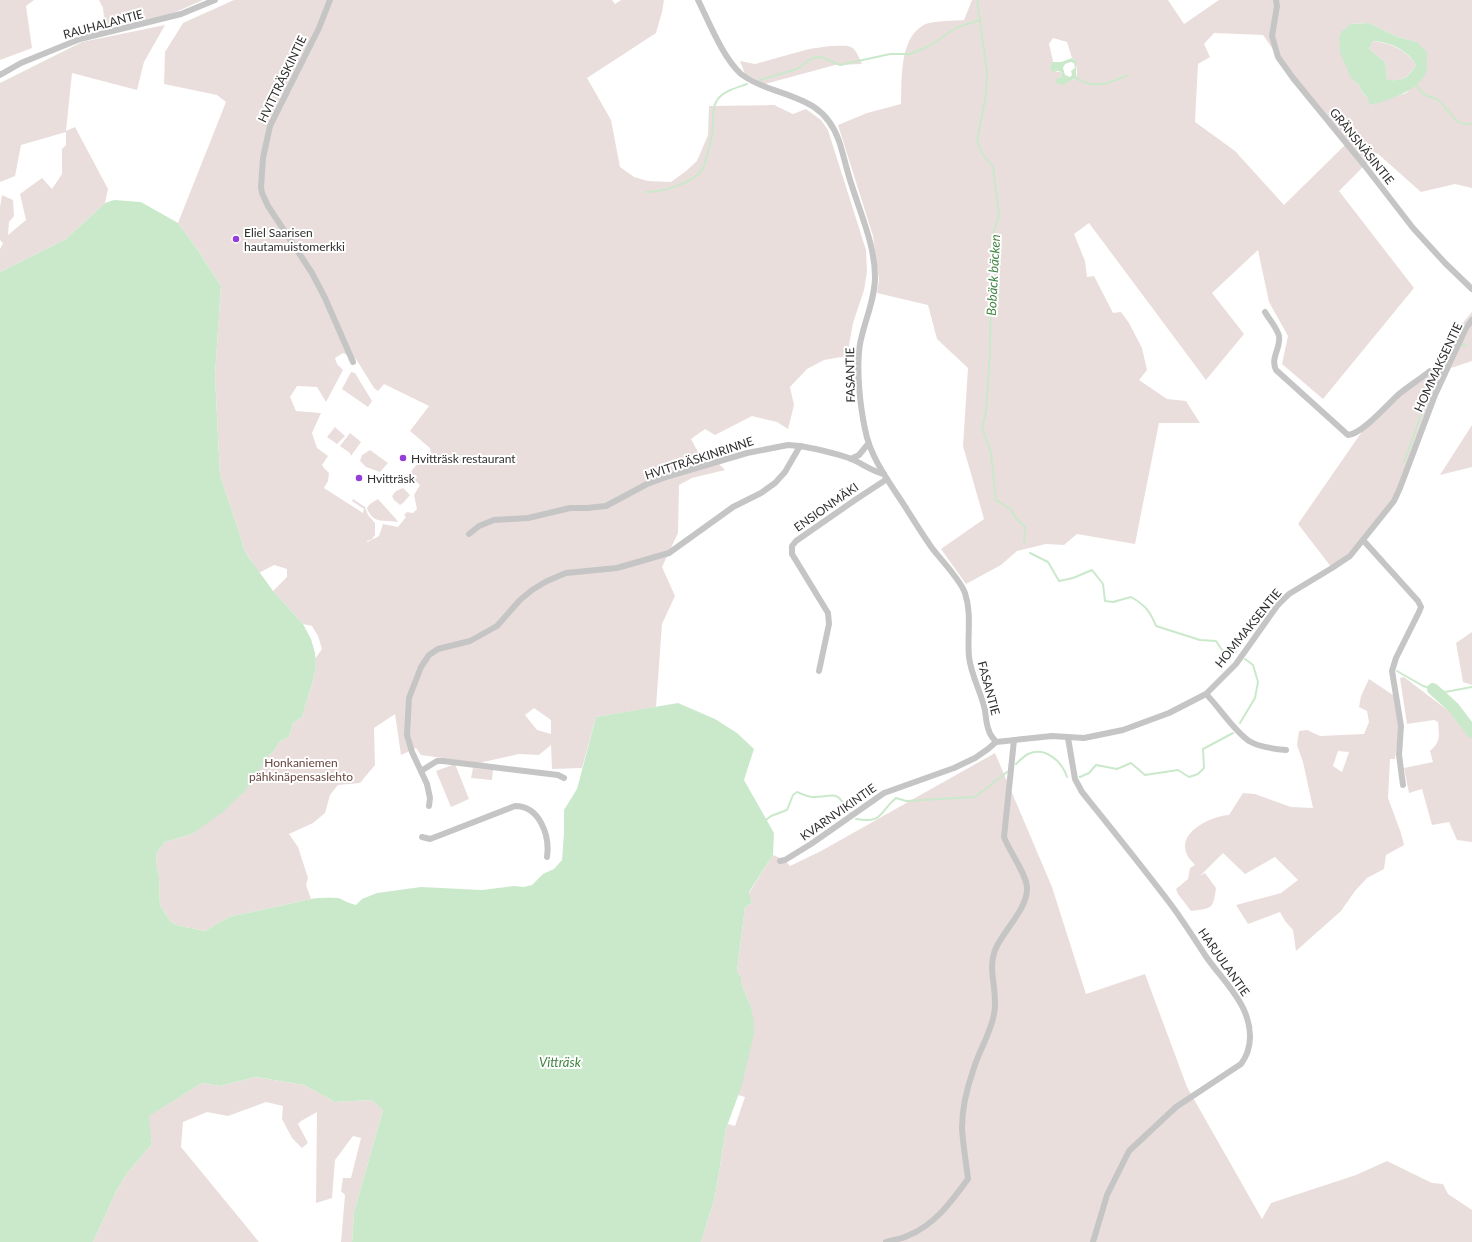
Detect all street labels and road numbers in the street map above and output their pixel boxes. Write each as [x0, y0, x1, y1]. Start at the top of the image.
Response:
street label: RAUHALANTIE [61, 6, 145, 42]
street label: HVITTRÄSKINTIE [254, 33, 310, 125]
street label: GRÄNSNÄSINTIE [1327, 105, 1397, 187]
street label: HOMMAKSENTIE [1411, 320, 1465, 414]
street label: FASANTIE [842, 347, 858, 403]
street label: HVITTRÄSKINRINNE [643, 433, 755, 483]
street label: ENSIONMÄKI [791, 479, 861, 535]
street label: HOMMAKSENTIE [1212, 585, 1284, 670]
street label: FASANTIE [975, 659, 1003, 717]
street label: KVARNVIKINTIE [797, 780, 879, 844]
street label: HARJULANTIE [1195, 925, 1253, 999]

